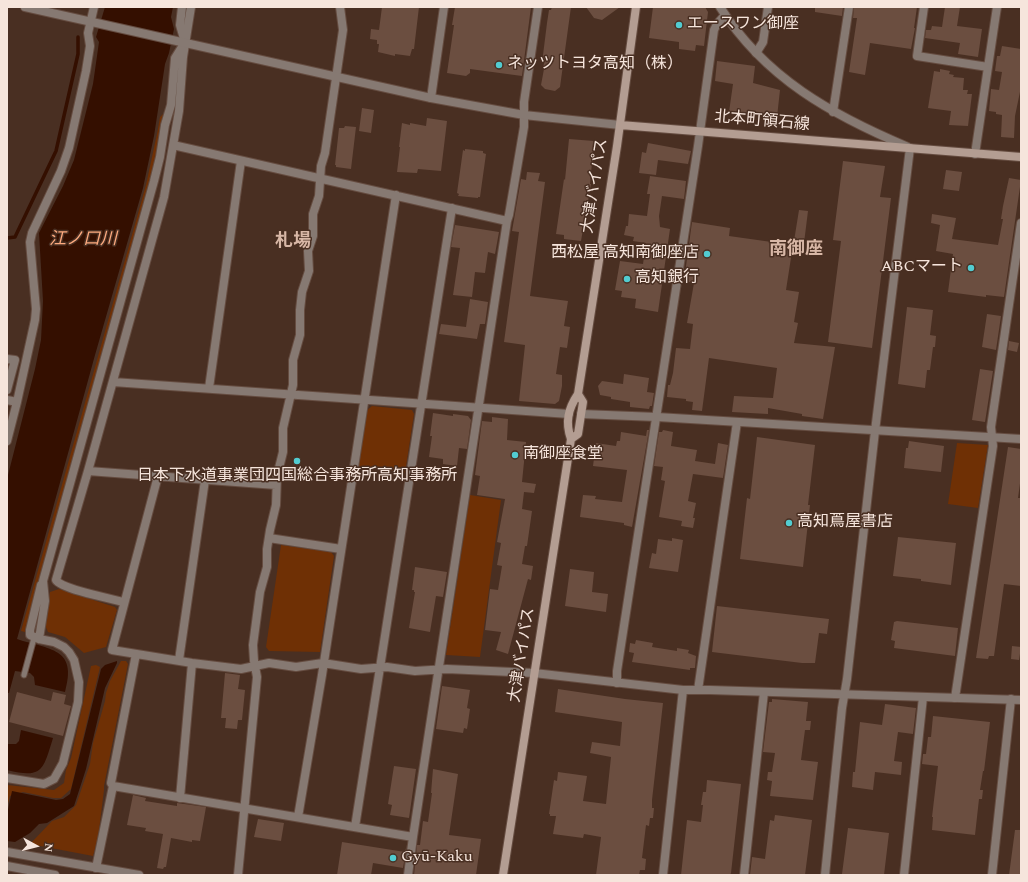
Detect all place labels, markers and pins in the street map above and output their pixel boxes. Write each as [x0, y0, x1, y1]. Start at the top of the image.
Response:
place label: エースワン御座 [687, 15, 799, 35]
marker: エースワン御座 [674, 20, 684, 30]
place label: ネッツトヨタ高知（株） [507, 55, 683, 75]
marker: ネッツトヨタ高知（株） [494, 60, 504, 70]
place label: 西松屋 高知南御座店 [551, 244, 699, 264]
marker: 西松屋 高知南御座店 [702, 249, 712, 259]
place label: ABCマート [881, 258, 963, 278]
marker: ABCマート [966, 263, 976, 273]
place label: 高知銀行 [635, 269, 699, 289]
marker: 高知銀行 [622, 274, 632, 284]
place label: 南御座食堂 [523, 445, 603, 465]
marker: 南御座食堂 [510, 450, 520, 460]
marker: 日本下水道事業団四国総合事務所高知事務所 [292, 456, 302, 466]
place label: 日本下水道事業団四国総合事務所高知事務所 [137, 467, 457, 487]
place label: 高知蔦屋書店 [797, 513, 893, 533]
marker: 高知蔦屋書店 [784, 518, 794, 528]
place label: Gyū-Kaku [401, 848, 473, 868]
marker: Gyū-Kaku [388, 853, 398, 863]

